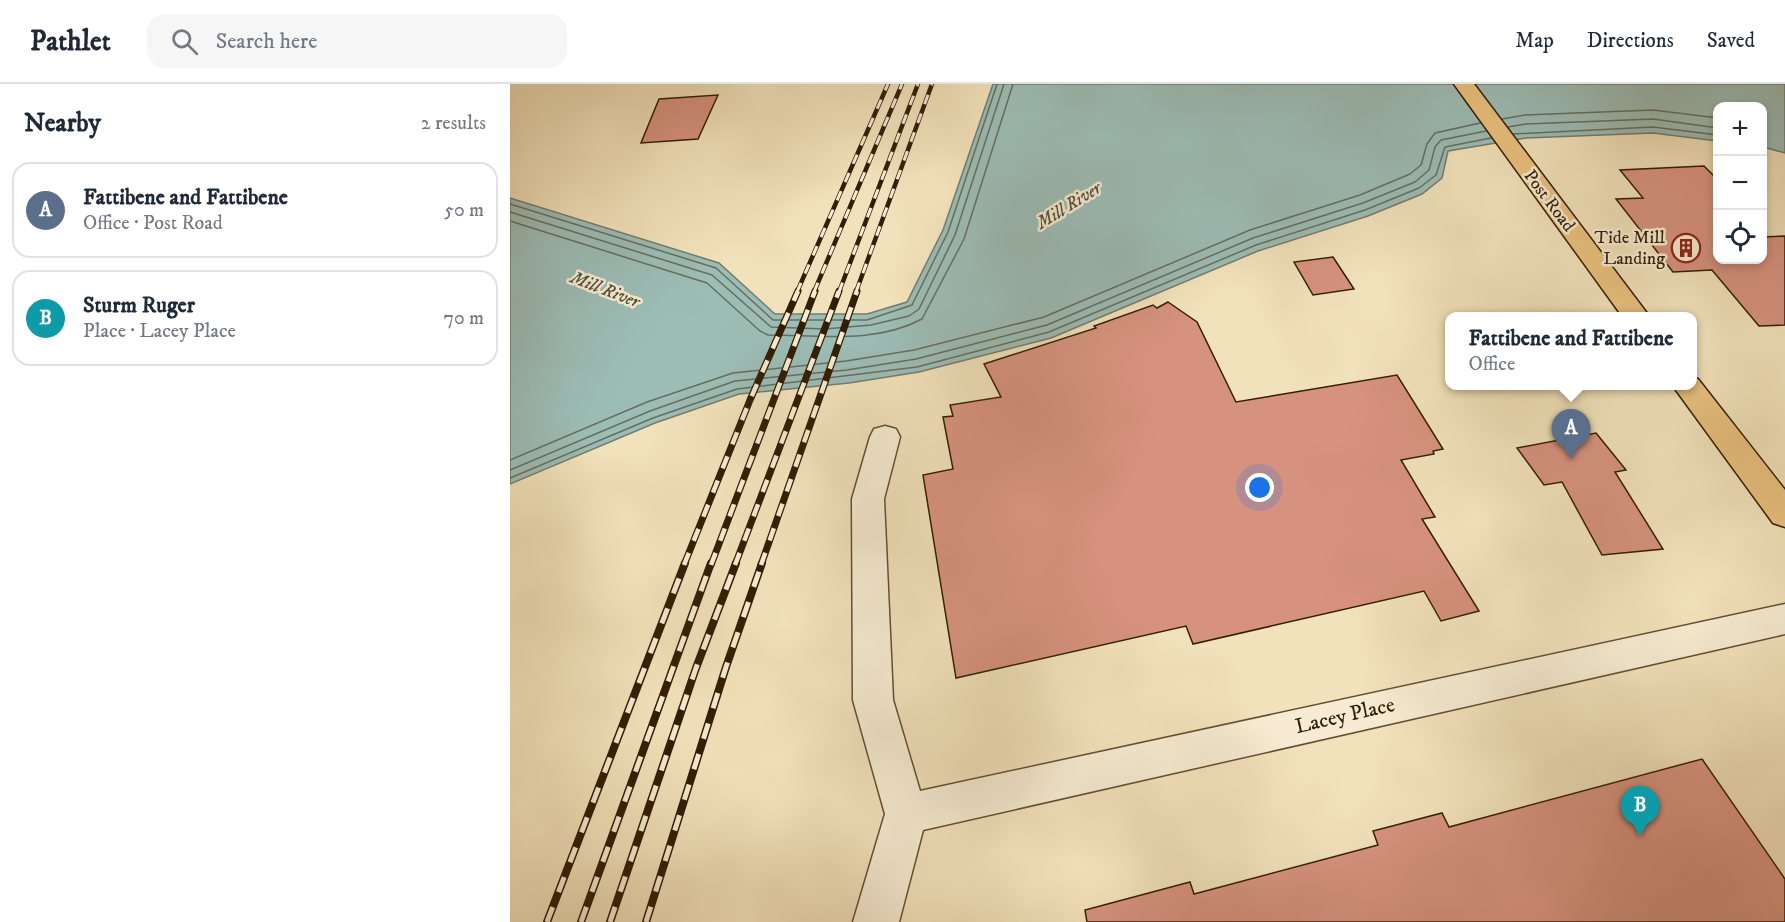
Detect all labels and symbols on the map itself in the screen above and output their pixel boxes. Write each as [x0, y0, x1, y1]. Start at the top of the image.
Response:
street label: Post Road [1519, 166, 1579, 236]
water label: Mill River [1031, 177, 1107, 235]
place label: Tide Mill Landing [1595, 227, 1666, 270]
building icon: Tide Mill Landing [1670, 232, 1702, 264]
water label: Mill River [566, 266, 644, 314]
pin: A [1552, 410, 1590, 459]
your location [1245, 473, 1274, 502]
street label: Lacey Place [1293, 692, 1398, 740]
pin: B [1620, 786, 1660, 836]

